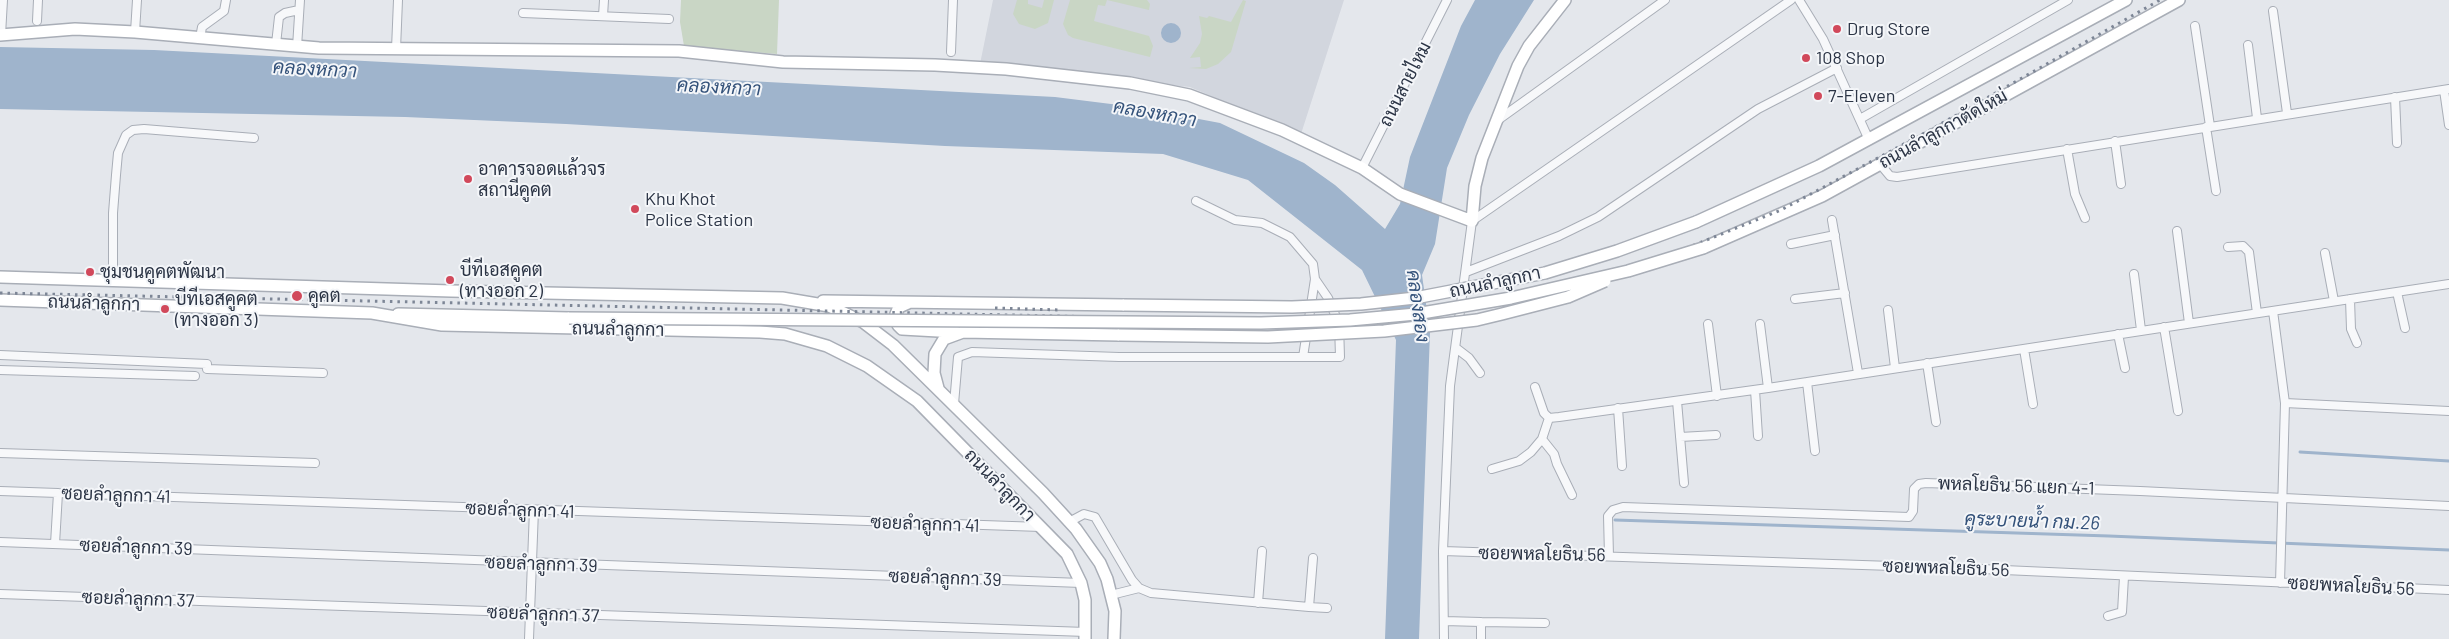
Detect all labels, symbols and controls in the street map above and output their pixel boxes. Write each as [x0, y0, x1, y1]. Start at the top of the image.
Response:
place label: Drug Store [1847, 18, 1930, 40]
marker: Drug Store [1831, 23, 1843, 35]
street label: ถนนสายไหม [1374, 38, 1436, 130]
place label: 108 Shop [1816, 47, 1885, 69]
marker: 108 Shop [1800, 52, 1812, 64]
water label: คลองหกวา [272, 55, 358, 83]
water label: คลองหกวา [676, 73, 762, 101]
place label: 7-Eleven [1828, 85, 1896, 107]
street label: ถนนลำลูกกาตัดใหม่ [1875, 85, 2011, 173]
marker: 7-Eleven [1812, 90, 1824, 102]
water label: คลองหกวา [1112, 94, 1198, 132]
place label: อาคารจอดแล้วจร สถานีคูคต [478, 158, 606, 200]
marker: อาคารจอดแล้วจร สถานีคูคต [462, 173, 474, 185]
place label: Khu Khot Police Station [645, 188, 753, 230]
marker: Khu Khot Police Station [629, 203, 641, 215]
place label: บีทีเอสคูคต (ทางออก 2) [460, 259, 543, 302]
place label: ชุมชนคูคตพัฒนา [100, 261, 225, 283]
street label: ถนนลำลูกกา [1448, 262, 1542, 302]
marker: ชุมชนคูคตพัฒนา [84, 266, 96, 278]
water label: คลองสอง [1402, 268, 1434, 344]
marker: บีทีเอสคูคต (ทางออก 2) [444, 274, 456, 286]
place label: คูคต [308, 285, 341, 307]
place label: บีทีเอสคูคต (ทางออก 3) [175, 288, 258, 330]
marker: คูคต [290, 289, 304, 303]
street label: ถนนลำลูกกา [47, 291, 141, 315]
marker: บีทีเอสคูคต (ทางออก 3) [159, 303, 171, 315]
street label: ถนนลำลูกกา [572, 317, 664, 341]
street label: ถนนลำลูกกา [960, 444, 1040, 526]
street label: พหลโยธิน 56 แยก 4-1 [1937, 472, 2095, 500]
street label: ซอยลำลูกกา 41 [61, 482, 171, 508]
street label: ซอยลำลูกกา 41 [465, 497, 575, 523]
water label: คูระบายน้ำ กม.26 [1964, 507, 2100, 535]
street label: ซอยลำลูกกา 41 [870, 511, 980, 537]
street label: ซอยลำลูกกา 39 [79, 534, 193, 560]
street label: ซอยพหลโยธิน 56 [1478, 542, 1606, 566]
street label: ซอยลำลูกกา 39 [484, 551, 598, 577]
street label: ซอยพหลโยธิน 56 [1882, 555, 2010, 581]
street label: ซอยลำลูกกา 39 [888, 565, 1002, 591]
street label: ซอยพหลโยธิน 56 [2287, 572, 2415, 600]
street label: ซอยลำลูกกา 37 [81, 586, 195, 612]
street label: ซอยลำลูกกา 37 [486, 601, 600, 627]

